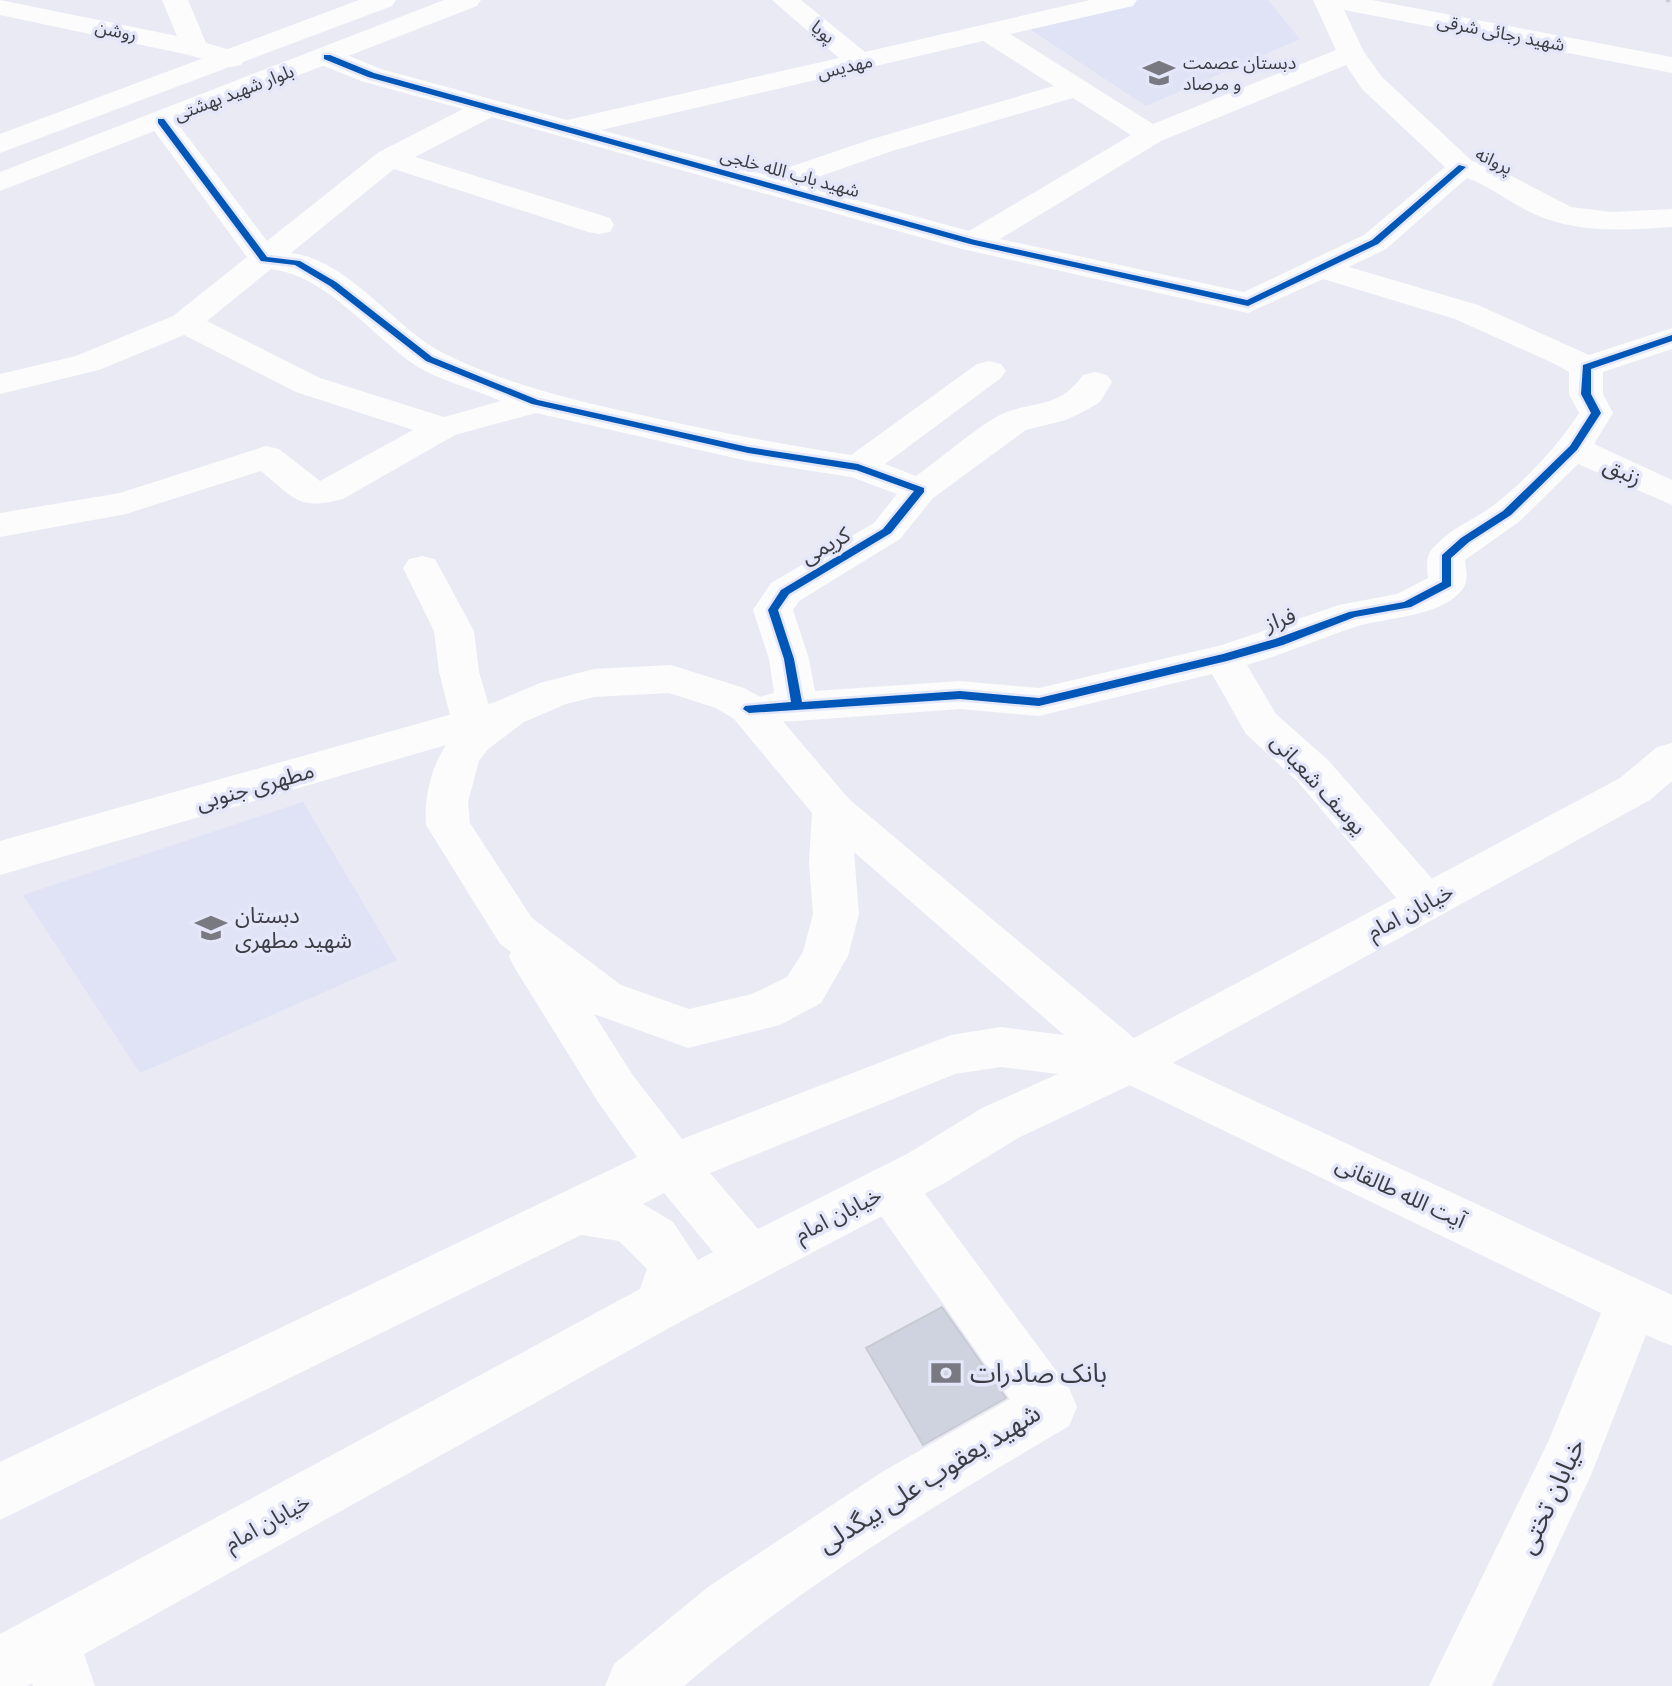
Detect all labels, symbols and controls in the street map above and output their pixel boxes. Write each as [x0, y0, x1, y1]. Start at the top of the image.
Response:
street label: شهید رجائی شرقی [1435, 10, 1567, 56]
street label: روشن [93, 16, 139, 46]
street label: پویا [806, 16, 839, 48]
street label: مهدیس [815, 50, 875, 84]
place label: دبستان عصمت و مرصاد [1183, 52, 1296, 95]
school or university icon: دبستان عصمت و مرصاد [1142, 56, 1176, 90]
street label: بلوار شهید بهشتی [171, 60, 297, 126]
street label: پروانه [1472, 143, 1516, 179]
street label: شهید باب الله خلجی [718, 144, 862, 202]
street label: زنبق [1600, 451, 1646, 492]
street label: کریمی [796, 520, 856, 570]
street label: فراز [1260, 602, 1299, 638]
street label: یوسف شعبانی [1265, 728, 1372, 840]
street label: مطهری جنوبی [193, 757, 317, 816]
street label: خیابان امام [1363, 877, 1459, 948]
place label: دبستان شهید مطهری [235, 902, 352, 954]
school or university icon: دبستان شهید مطهری [194, 911, 228, 945]
street label: آیت الله طالقانی [1331, 1151, 1472, 1235]
street label: خیابان امام [790, 1181, 888, 1250]
bank icon: بانک صادرات [929, 1356, 963, 1390]
place label: بانک صادرات [970, 1357, 1107, 1389]
street label: شهید یعقوب علی بیگدلی [812, 1396, 1046, 1560]
street label: خیابان تختی [1510, 1433, 1592, 1559]
street label: خیابان امام [220, 1488, 316, 1560]

